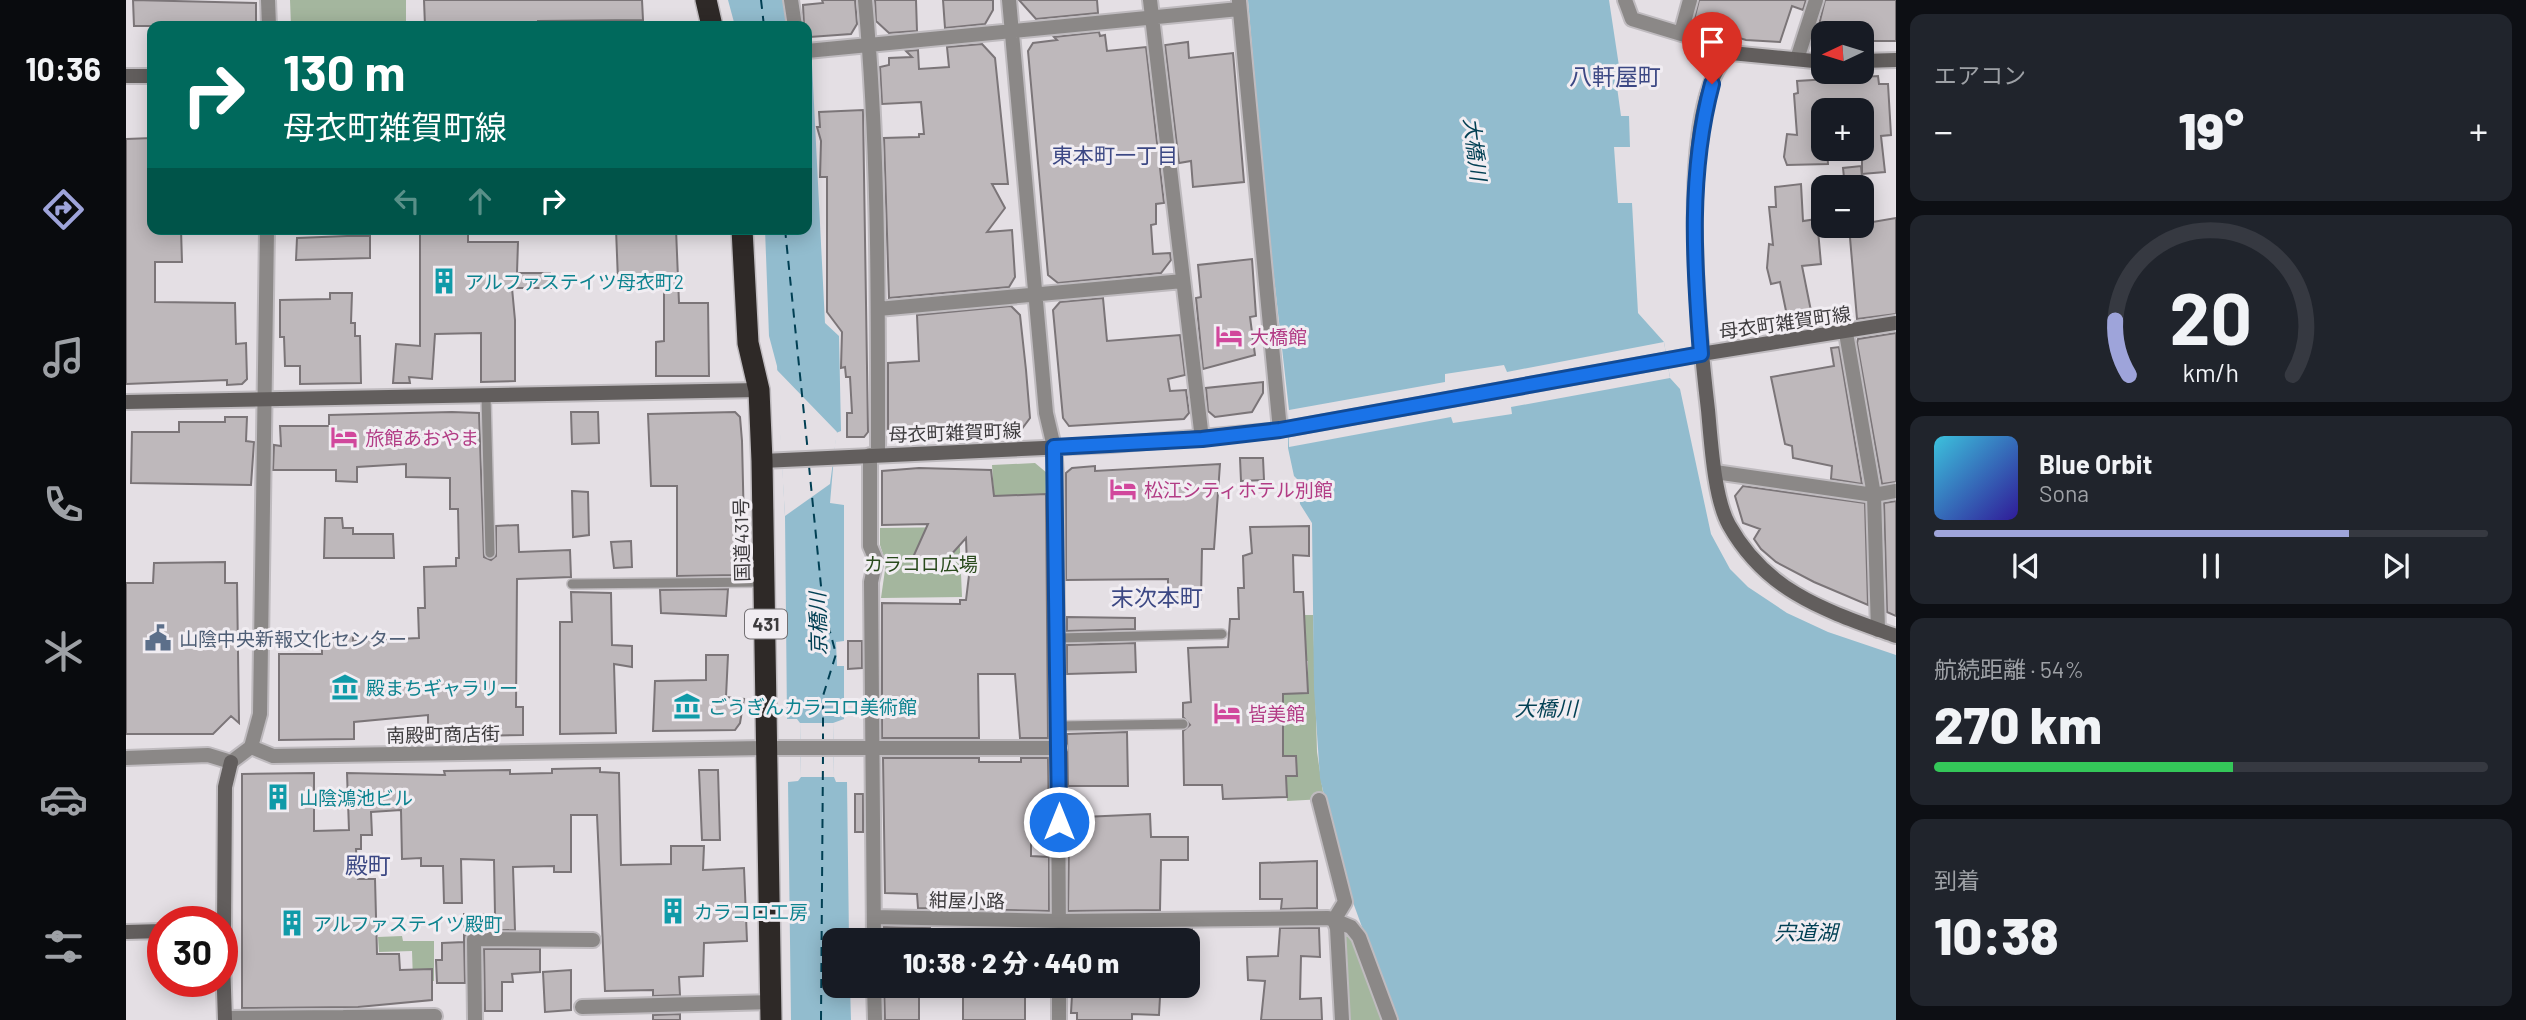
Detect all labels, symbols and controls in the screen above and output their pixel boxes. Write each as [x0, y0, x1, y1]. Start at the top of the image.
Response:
pin [1682, 12.0, 1742, 84]
north arrow [1811, 21, 1874, 84]
map controls [1811, 21, 1874, 238]
icon: arrive [1693, 23, 1731, 61]
text: 130 m [283, 42, 405, 101]
text: 10:36 [25, 49, 101, 87]
icon: right [168, 49, 259, 140]
text: エアコン [1934, 61, 2026, 89]
district label: 八軒屋町 [1569, 62, 1661, 90]
button: + [1811, 98, 1874, 161]
text: 19° [2178, 98, 2244, 160]
text: 母衣町雑賀町線 [283, 107, 507, 145]
text: − [1934, 107, 1953, 153]
text: + [2469, 107, 2488, 153]
water label: 大橋川 [1460, 116, 1492, 184]
district label: 東本町一丁目 [1052, 142, 1178, 167]
button: − [1811, 175, 1874, 238]
icon: left [388, 182, 426, 220]
icon: ahead [461, 182, 499, 220]
icon: right [534, 182, 572, 220]
icon: directions [39, 185, 88, 234]
building icon: アルファステイツ母衣町2 [429, 266, 459, 296]
place label: アルファステイツ母衣町2 [465, 270, 684, 293]
text: 20 [2170, 272, 2252, 360]
street label: 母衣町雑賀町線 [1718, 301, 1852, 343]
hotel icon: 大橋館 [1214, 321, 1244, 351]
place label: 大橋館 [1250, 325, 1307, 348]
icon: music [39, 333, 88, 382]
text: km/h [2183, 357, 2239, 387]
street label: 母衣町雑賀町線 [888, 418, 1022, 446]
hotel icon: 旅館あおやま [329, 422, 359, 452]
place label: 旅館あおやま [365, 426, 479, 449]
text: Blue Orbit [2039, 448, 2152, 479]
hotel icon: 松江シティホテル別館 [1108, 474, 1138, 504]
place label: 松江シティホテル別館 [1144, 478, 1333, 501]
text: Sona [2039, 479, 2089, 507]
icon: phone [39, 480, 88, 529]
street label: 国道431号 [729, 498, 753, 582]
icon: previous [2007, 547, 2045, 585]
icon: pause [2192, 547, 2230, 585]
icon: next [2377, 547, 2415, 585]
park label: カラコロ広場 [864, 552, 978, 575]
district label: 末次本町 [1111, 583, 1203, 611]
water label: 京橋川 [804, 590, 830, 656]
road number: 431 [745, 610, 787, 638]
public building icon: 山陰中央新報文化センター [143, 623, 173, 653]
icon: climate [39, 627, 88, 676]
place label: 山陰中央新報文化センター [179, 627, 407, 650]
text: 航続距離 · 54% [1934, 655, 2084, 683]
museum icon: 殿まちギャラリー [330, 672, 360, 702]
place label: 殿まちギャラリー [366, 676, 518, 699]
museum icon: ごうぎんカラコロ美術館 [672, 691, 702, 721]
text: 270 km [1934, 692, 2102, 754]
place label: ごうぎんカラコロ美術館 [708, 695, 917, 718]
water label: 大橋川 [1515, 695, 1579, 720]
hotel icon: 皆美館 [1212, 698, 1242, 728]
place label: 皆美館 [1248, 702, 1305, 725]
street label: 南殿町商店街 [386, 722, 500, 746]
icon: car [39, 775, 88, 824]
building icon: 山陰鴻池ビル [263, 782, 293, 812]
position arrow [1022, 785, 1096, 859]
place label: 山陰鴻池ビル [299, 786, 413, 809]
district label: 殿町 [345, 851, 391, 879]
text: 到着 [1934, 866, 1980, 894]
street label: 紺屋小路 [929, 888, 1005, 912]
building icon: カラコロ工房 [658, 896, 688, 926]
place label: カラコロ工房 [694, 900, 808, 923]
text: 10:38 [1934, 903, 2059, 965]
speed limit sign: 30 [147, 906, 238, 997]
building icon: アルファステイツ殿町 [277, 908, 307, 938]
place label: アルファステイツ殿町 [313, 912, 503, 935]
water label: 宍道湖 [1775, 919, 1840, 944]
icon: filters [39, 922, 88, 971]
text: 10:38 · 2 分 · 440 m [903, 947, 1119, 978]

